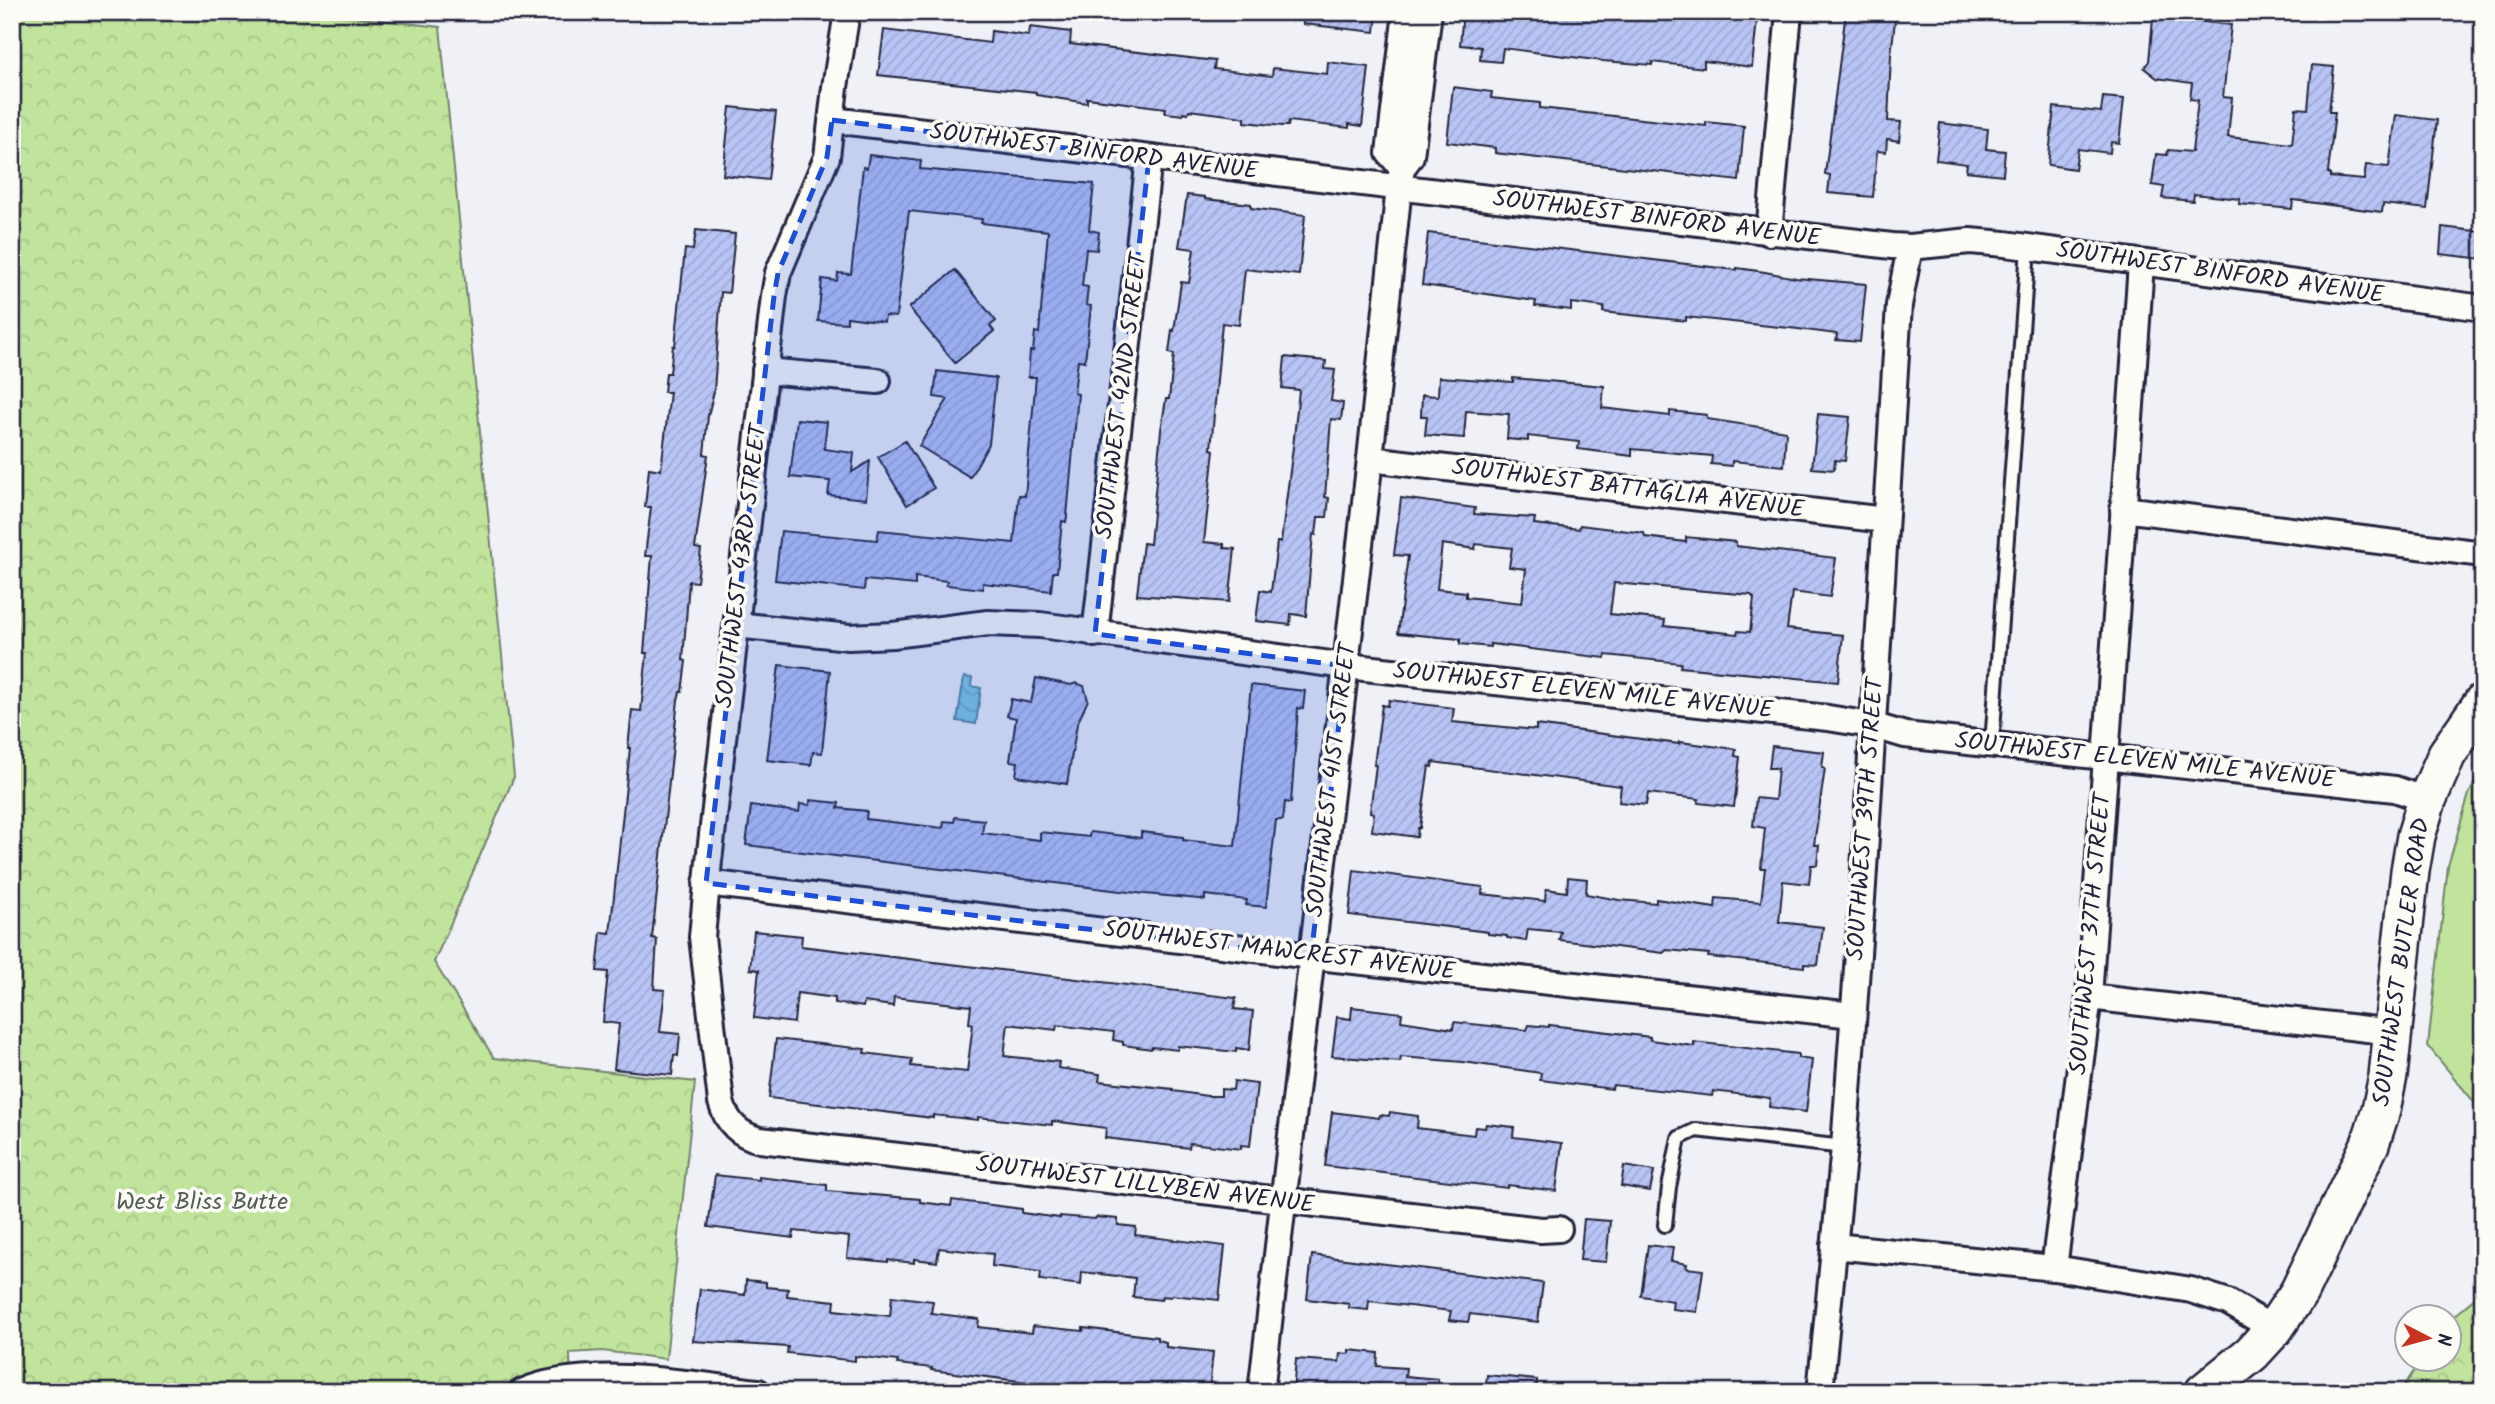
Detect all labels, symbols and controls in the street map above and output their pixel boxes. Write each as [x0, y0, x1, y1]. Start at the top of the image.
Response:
street label: SOUTHWEST BINFORD AVENUE [928, 113, 1261, 192]
street label: SOUTHWEST BINFORD AVENUE [1491, 180, 1824, 259]
street label: SOUTHWEST BINFORD AVENUE [2054, 231, 2387, 315]
street label: SOUTHWEST 42ND STREET [1085, 249, 1159, 541]
street label: SOUTHWEST 43RD STREET [705, 420, 779, 710]
street label: SOUTHWEST BATTAGLIA AVENUE [1450, 448, 1807, 530]
street label: SOUTHWEST 41ST STREET [1296, 639, 1368, 919]
street label: SOUTHWEST ELEVEN MILE AVENUE [1391, 652, 1776, 730]
street label: SOUTHWEST 39TH STREET [1837, 674, 1895, 962]
street label: SOUTHWEST ELEVEN MILE AVENUE [1953, 722, 2338, 800]
street label: SOUTHWEST 37TH STREET [2059, 789, 2123, 1076]
street label: SOUTHWEST BUTLER ROAD [2362, 815, 2442, 1109]
street label: SOUTHWEST MAWCREST AVENUE [1101, 910, 1458, 992]
street label: SOUTHWEST LILLYBEN AVENUE [974, 1145, 1317, 1225]
park label: West Bliss Butte [116, 1183, 288, 1222]
north arrow [2394, 1302, 2464, 1372]
text: N [2427, 1332, 2458, 1347]

